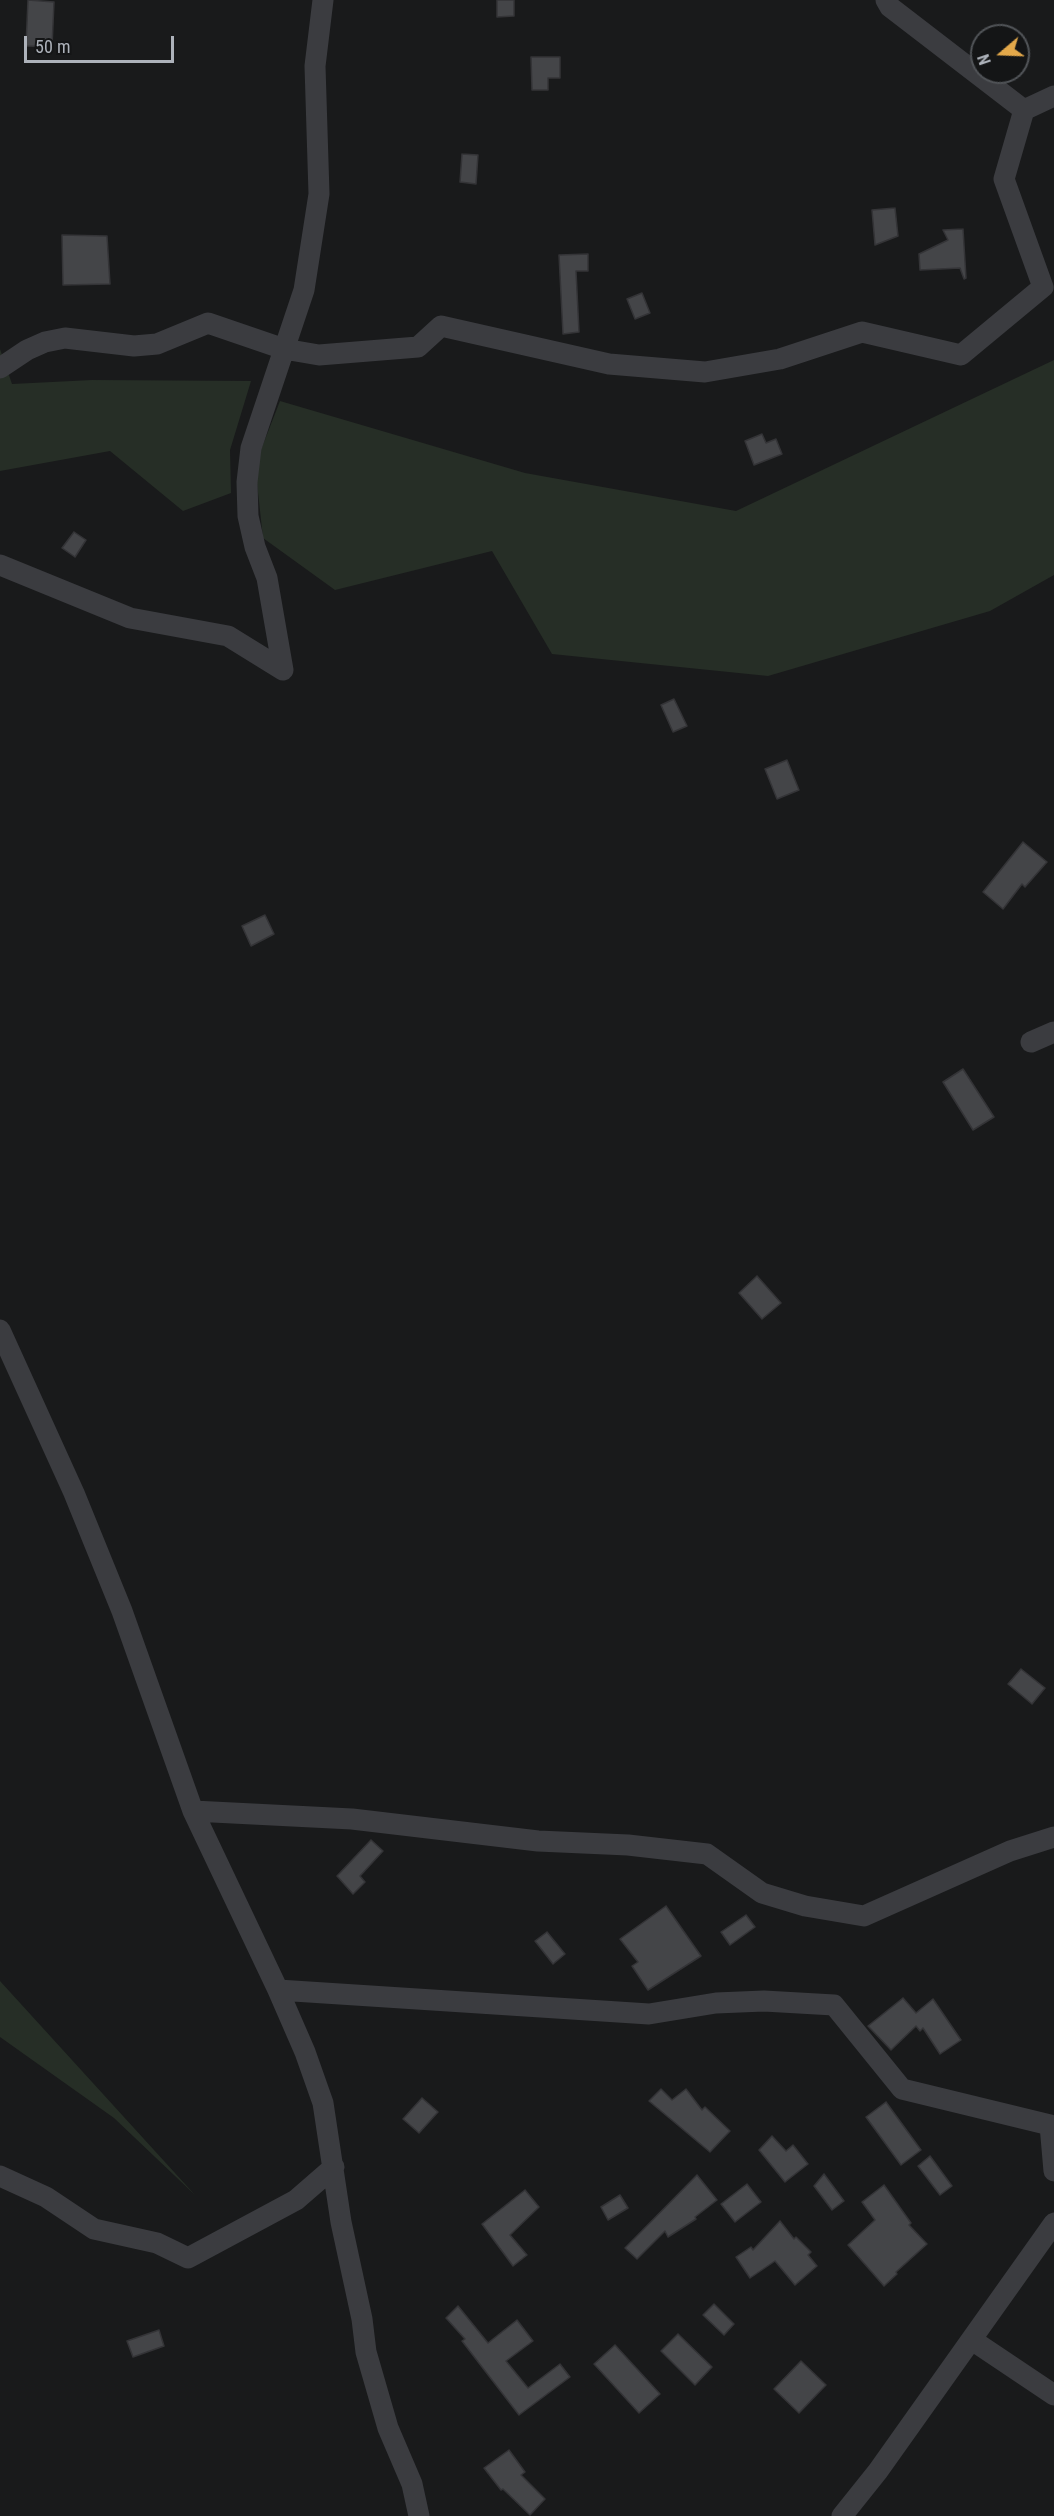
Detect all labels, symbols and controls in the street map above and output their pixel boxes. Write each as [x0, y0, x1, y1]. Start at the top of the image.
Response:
scale bar [27, 24, 177, 62]
north arrow [970, 24, 1030, 84]
text: 50 m [35, 36, 70, 57]
text: N [974, 52, 995, 67]

